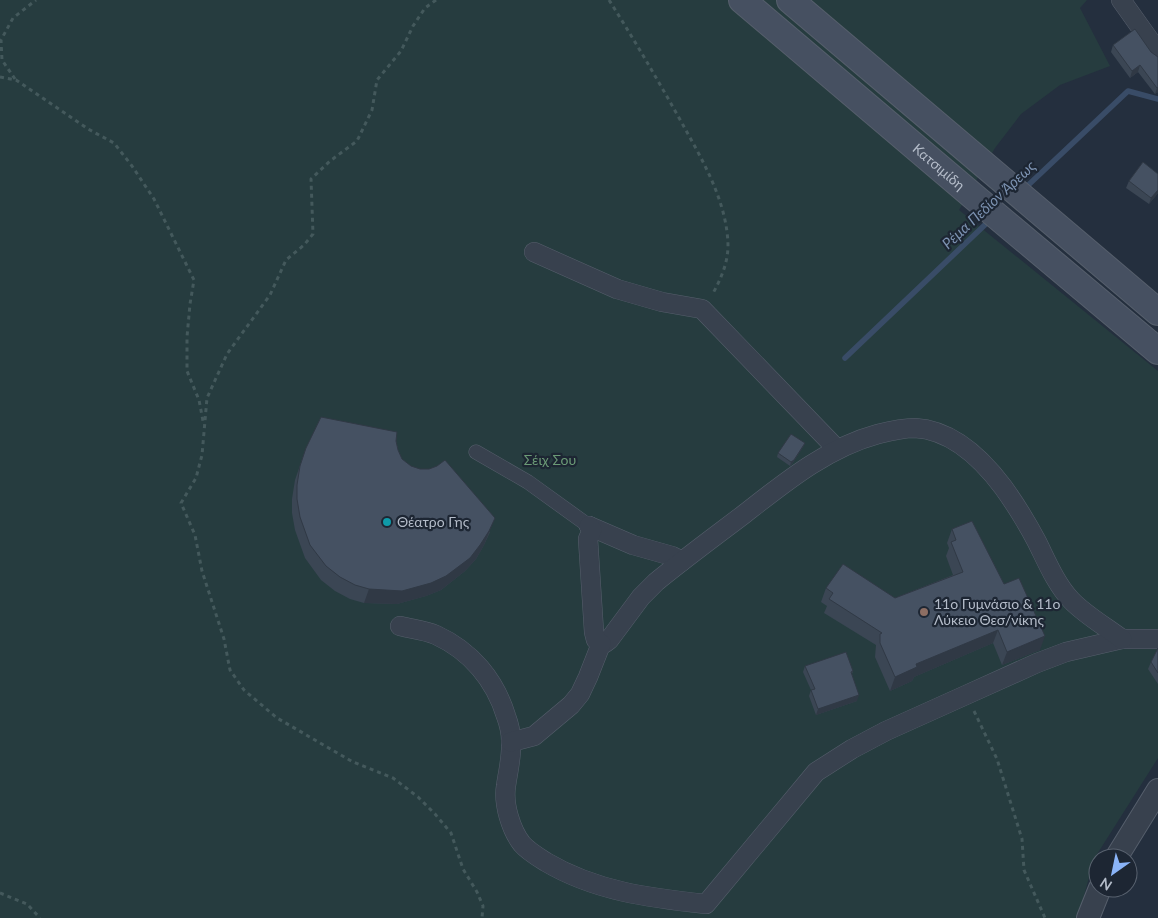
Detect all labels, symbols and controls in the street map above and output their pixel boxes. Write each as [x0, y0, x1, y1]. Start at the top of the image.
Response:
street label: Κατσιμίδη [909, 140, 969, 193]
water label: Ρέμα Πεδίον Άρεως [938, 156, 1039, 252]
park label: Σέιχ Σου [524, 451, 576, 468]
place label: Θέατρο Γης [397, 513, 470, 530]
marker: Θέατρο Γης [381, 516, 393, 528]
place label: 11ο Γυμνάσιο & 11ο Λύκειο Θεσ/νίκης [934, 595, 1060, 628]
marker: 11ο Γυμνάσιο & 11ο Λύκειο Θεσ/νίκης [918, 606, 930, 618]
north arrow [1088, 848, 1138, 898]
text: N [1096, 874, 1115, 894]

